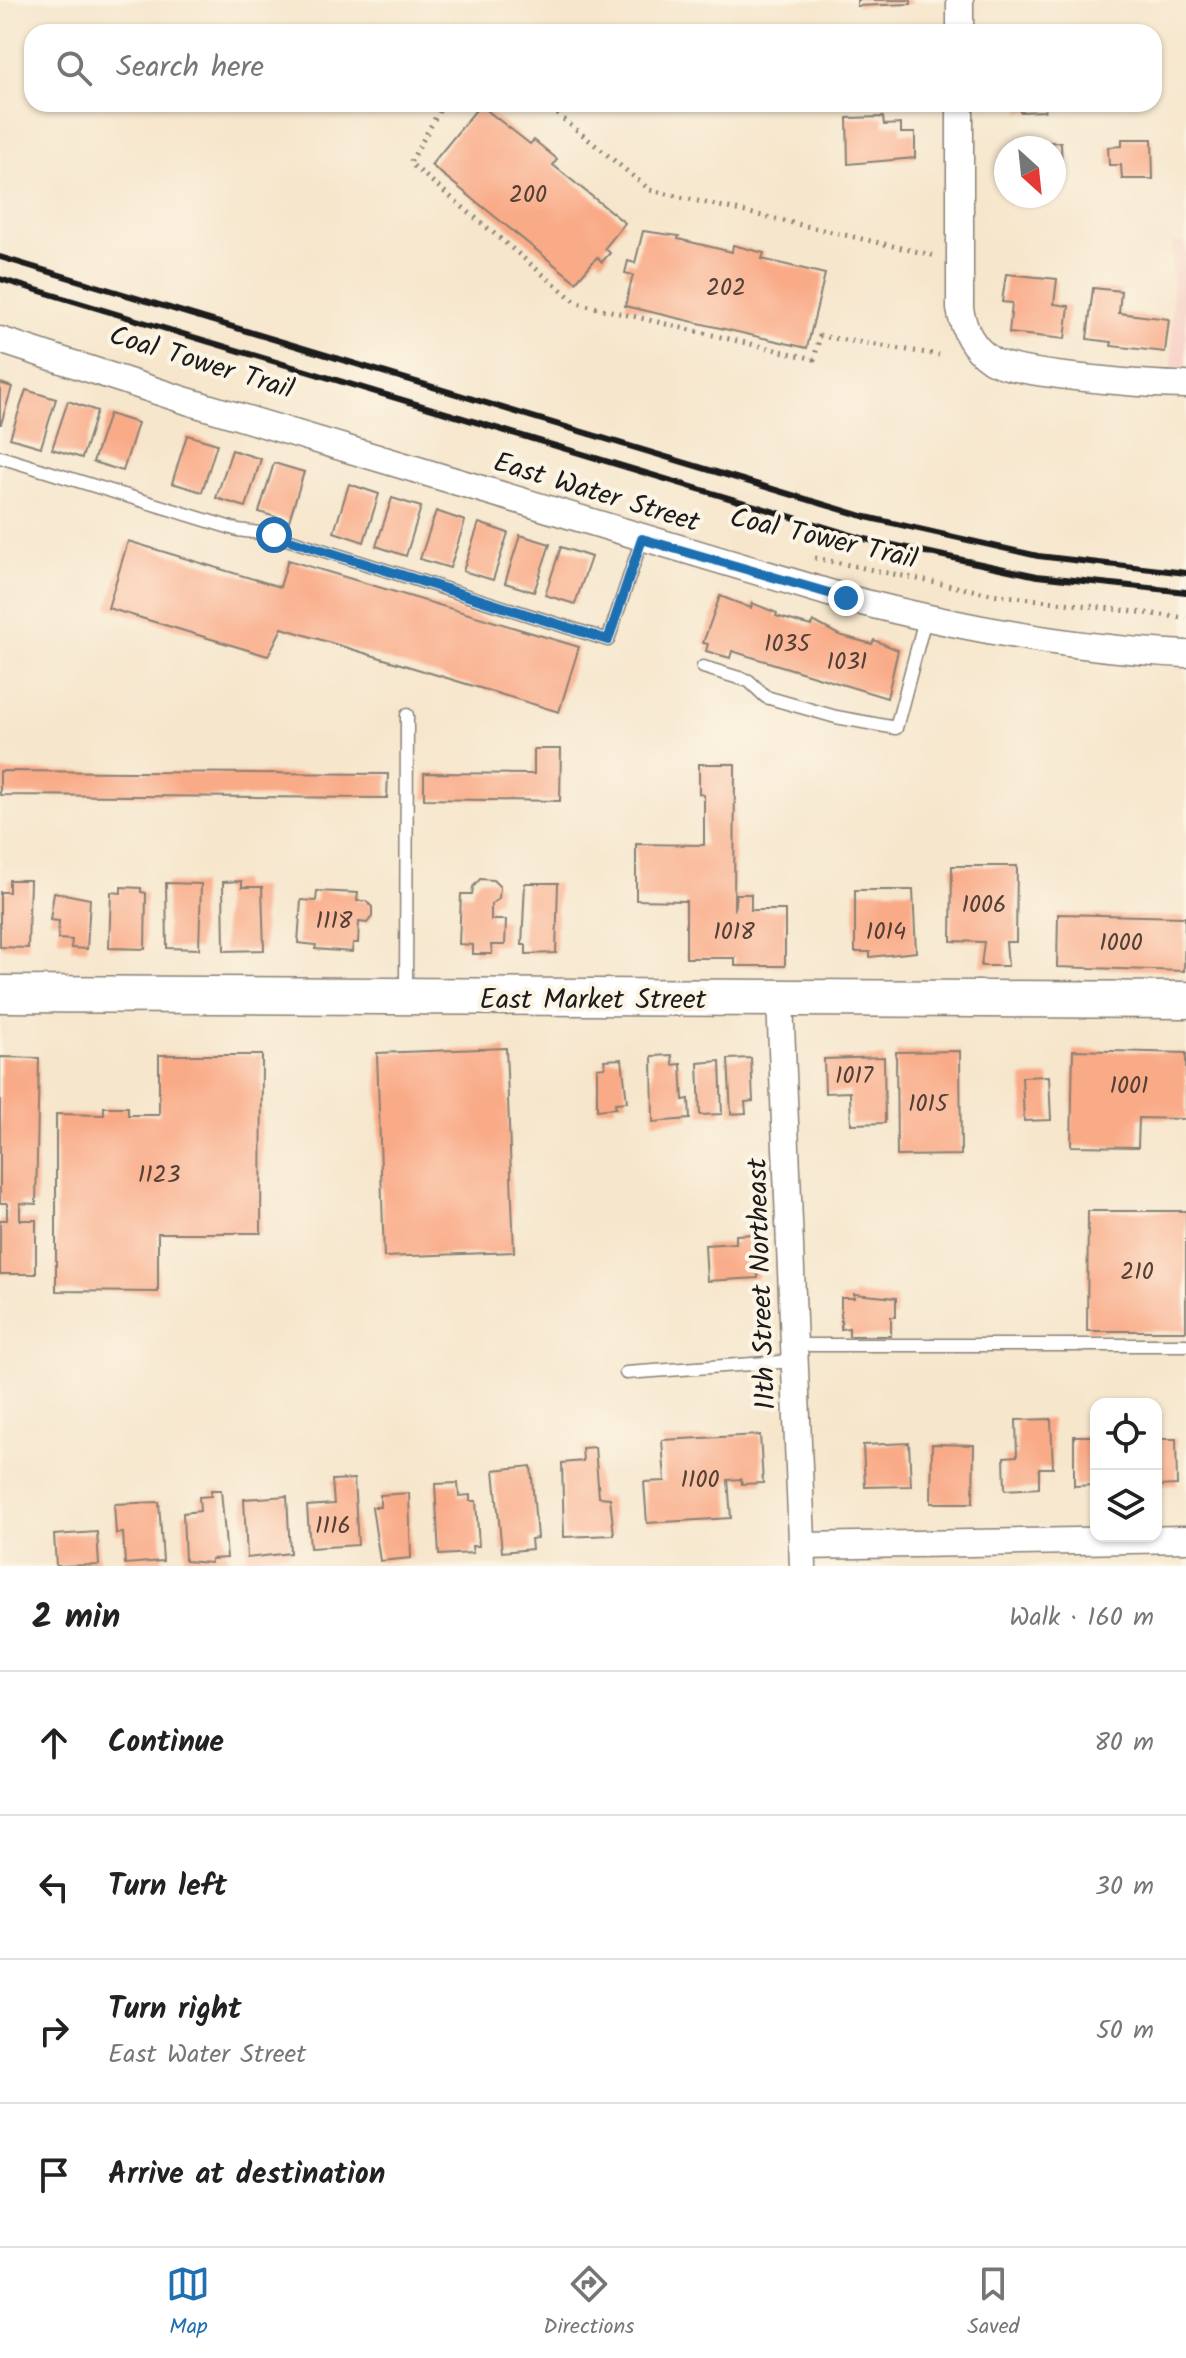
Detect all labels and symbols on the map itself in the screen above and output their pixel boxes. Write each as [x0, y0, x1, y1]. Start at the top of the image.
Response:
north arrow [994, 136, 1066, 208]
house number: 200 [509, 176, 547, 215]
house number: 202 [706, 269, 746, 308]
street label: Coal Tower Trail [103, 314, 299, 413]
street label: East Water Street [488, 441, 706, 546]
street label: Coal Tower Trail [725, 496, 922, 583]
route start [256, 517, 292, 553]
route end [828, 580, 864, 616]
house number: 1035 [764, 625, 812, 664]
house number: 1031 [827, 643, 867, 682]
house number: 1006 [962, 886, 1006, 925]
house number: 1118 [315, 902, 353, 941]
house number: 1018 [713, 913, 755, 952]
house number: 1014 [866, 913, 906, 952]
house number: 1000 [1099, 924, 1143, 963]
street label: East Market Street [480, 978, 708, 1023]
house number: 1017 [835, 1057, 874, 1096]
house number: 1001 [1109, 1067, 1149, 1106]
house number: 1015 [908, 1085, 950, 1124]
house number: 1123 [138, 1156, 180, 1195]
street label: 11th Street Northeast [736, 1156, 789, 1411]
house number: 210 [1120, 1253, 1154, 1292]
house number: 1100 [680, 1461, 720, 1500]
house number: 1116 [315, 1507, 351, 1546]

